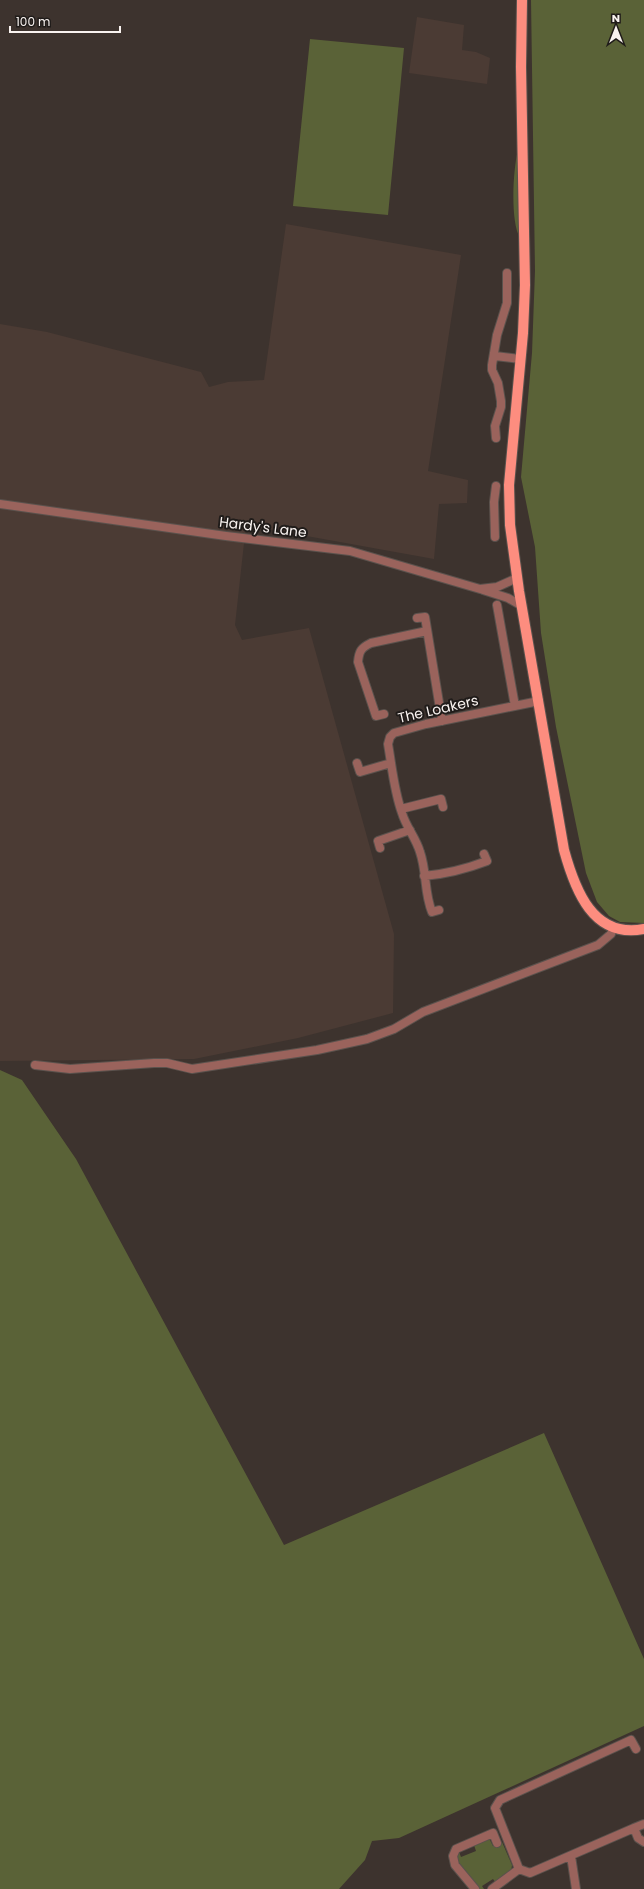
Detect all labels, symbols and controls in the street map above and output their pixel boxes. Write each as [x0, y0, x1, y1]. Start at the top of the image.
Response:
scale bar [10, 8, 120, 34]
north arrow [596, 8, 636, 48]
text: N [612, 10, 620, 26]
text: 100 m [16, 13, 50, 30]
street label: Hardy's Lane [218, 512, 308, 542]
street label: The Loakers [396, 690, 480, 728]

